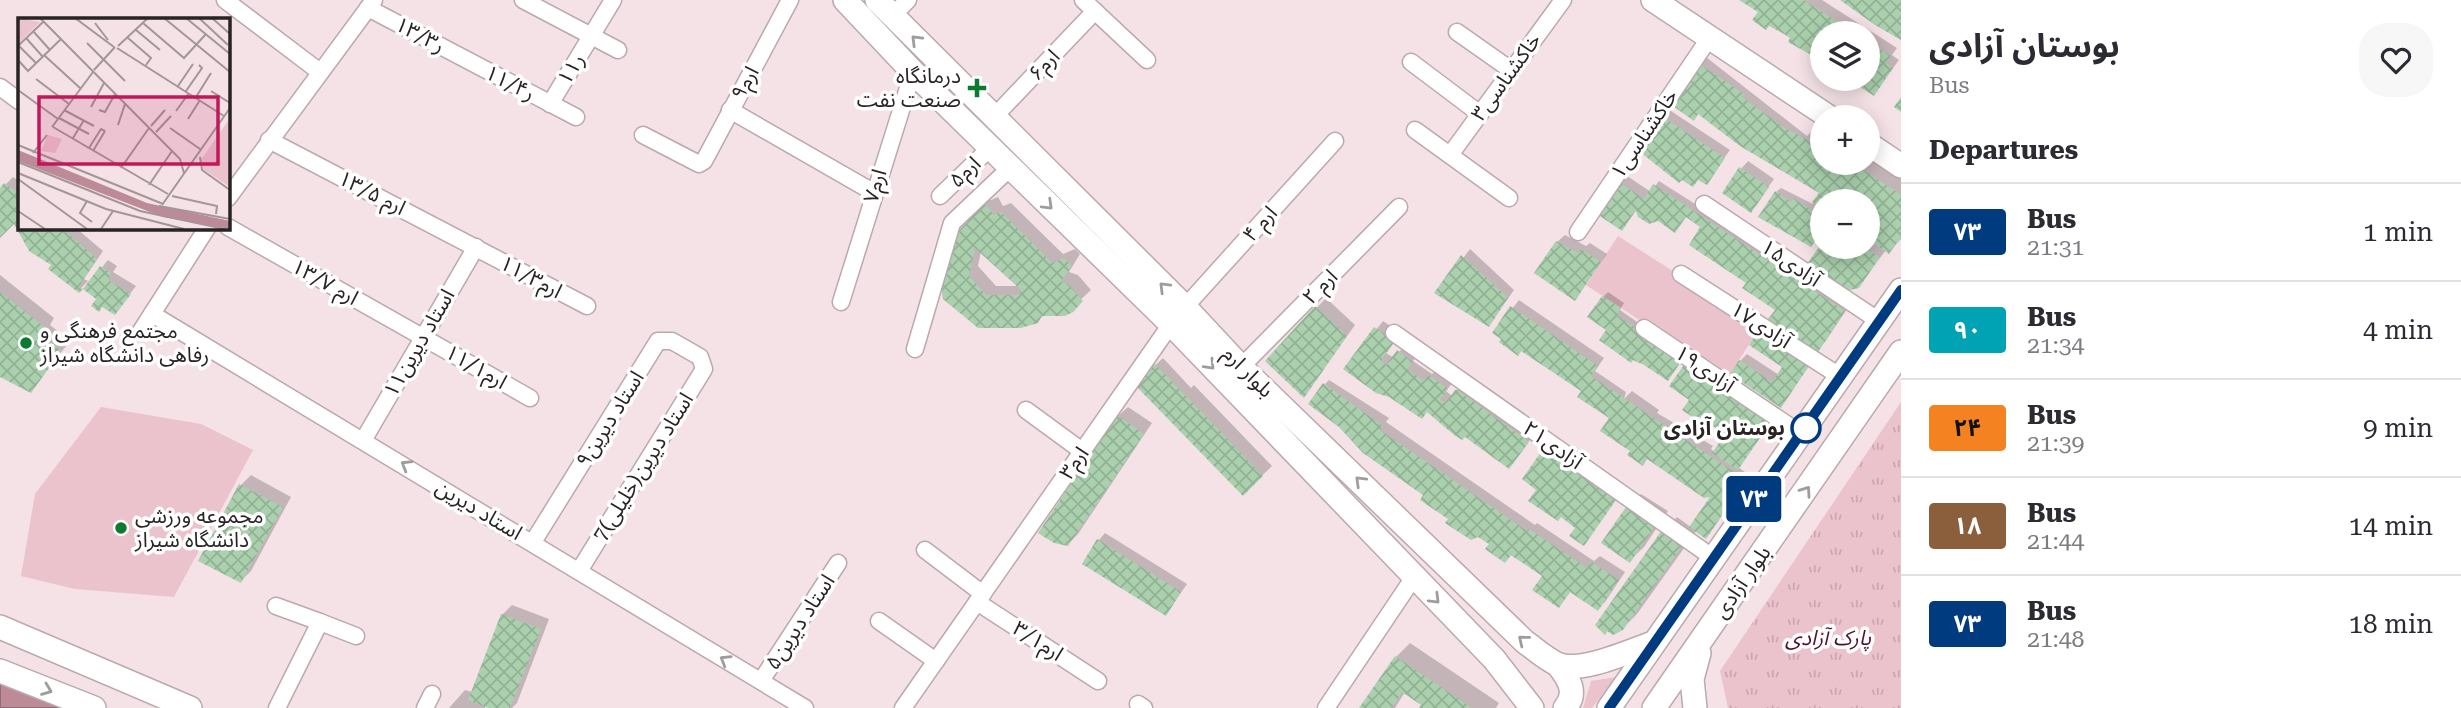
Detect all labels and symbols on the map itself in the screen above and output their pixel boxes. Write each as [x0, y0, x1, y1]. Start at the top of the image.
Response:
street label: ۱۳/۳ر [391, 12, 449, 58]
inset map [18, 18, 229, 229]
street label: خاکشناسی۳ [1466, 29, 1546, 125]
one-way arrow [911, 35, 924, 48]
street label: ارم۶ [1024, 44, 1067, 88]
street label: ۱۱ر [552, 49, 590, 89]
street label: ۱۱/۴ر [481, 60, 539, 106]
street label: ارم۹ [726, 62, 767, 106]
place label: درمانگاه صنعت نفت [857, 64, 961, 112]
marker: درمانگاه صنعت نفت [967, 78, 987, 98]
street label: خاکشناسی۱ [1605, 85, 1683, 183]
street label: ارم۵ [944, 152, 988, 195]
street label: ۱۳/۵ ارم [333, 166, 410, 224]
street label: ارم۷ [859, 166, 895, 207]
one-way arrow [1040, 196, 1053, 209]
street label: ارم ۴ [1238, 201, 1285, 249]
street label: آزادی۱۵ [1756, 234, 1826, 292]
street label: ۱۱/۳ارم [494, 251, 566, 307]
street label: ۱۳/۷ ارم [286, 254, 362, 313]
street label: ارم ۲ [1298, 265, 1345, 312]
one-way arrow [1159, 282, 1172, 295]
street label: استاد دیرین۱۱ [379, 285, 459, 401]
street label: آزادی۱۷ [1726, 297, 1796, 354]
place label: مجتمع فرهنگی و رفاهی دانشگاه شیراز [39, 319, 209, 367]
marker: مجتمع فرهنگی و رفاهی دانشگاه شیراز [18, 335, 34, 351]
street label: ۱۱/۱ارم [439, 340, 511, 398]
street label: آزادی۱۹ [1670, 340, 1740, 398]
street label: بلوار ارم [1215, 342, 1278, 405]
one-way arrow [1201, 357, 1214, 370]
street label: استاد دیرین۹ [571, 367, 649, 471]
street label: 7استاد دیرین(خلیلی) [588, 389, 698, 545]
marker: بوستان آزادی [1791, 413, 1821, 443]
street label: آزادی۲۱ [1519, 416, 1588, 475]
place label: بوستان آزادی [1664, 416, 1785, 440]
street label: ارم۳ [1054, 442, 1097, 486]
one-way arrow [400, 460, 413, 473]
street label: استاد دیرین [432, 475, 526, 545]
line badge: ۷۳ [1722, 476, 1786, 522]
one-way arrow [1355, 477, 1368, 490]
one-way arrow [1798, 486, 1810, 499]
place label: مجموعه ورزشی دانشگاه شیراز [134, 504, 264, 552]
marker: مجموعه ورزشی دانشگاه شیراز [113, 520, 129, 536]
street label: بلوار آزادی [1708, 541, 1776, 623]
street label: استاد دیرین۵ [760, 570, 840, 674]
one-way arrow [1427, 591, 1440, 604]
street label: ۳/۱ارم [1006, 616, 1068, 669]
park label: پارک آزادی [1785, 626, 1872, 652]
one-way arrow [1519, 635, 1531, 648]
one-way arrow [720, 655, 733, 668]
one-way arrow [40, 681, 52, 695]

